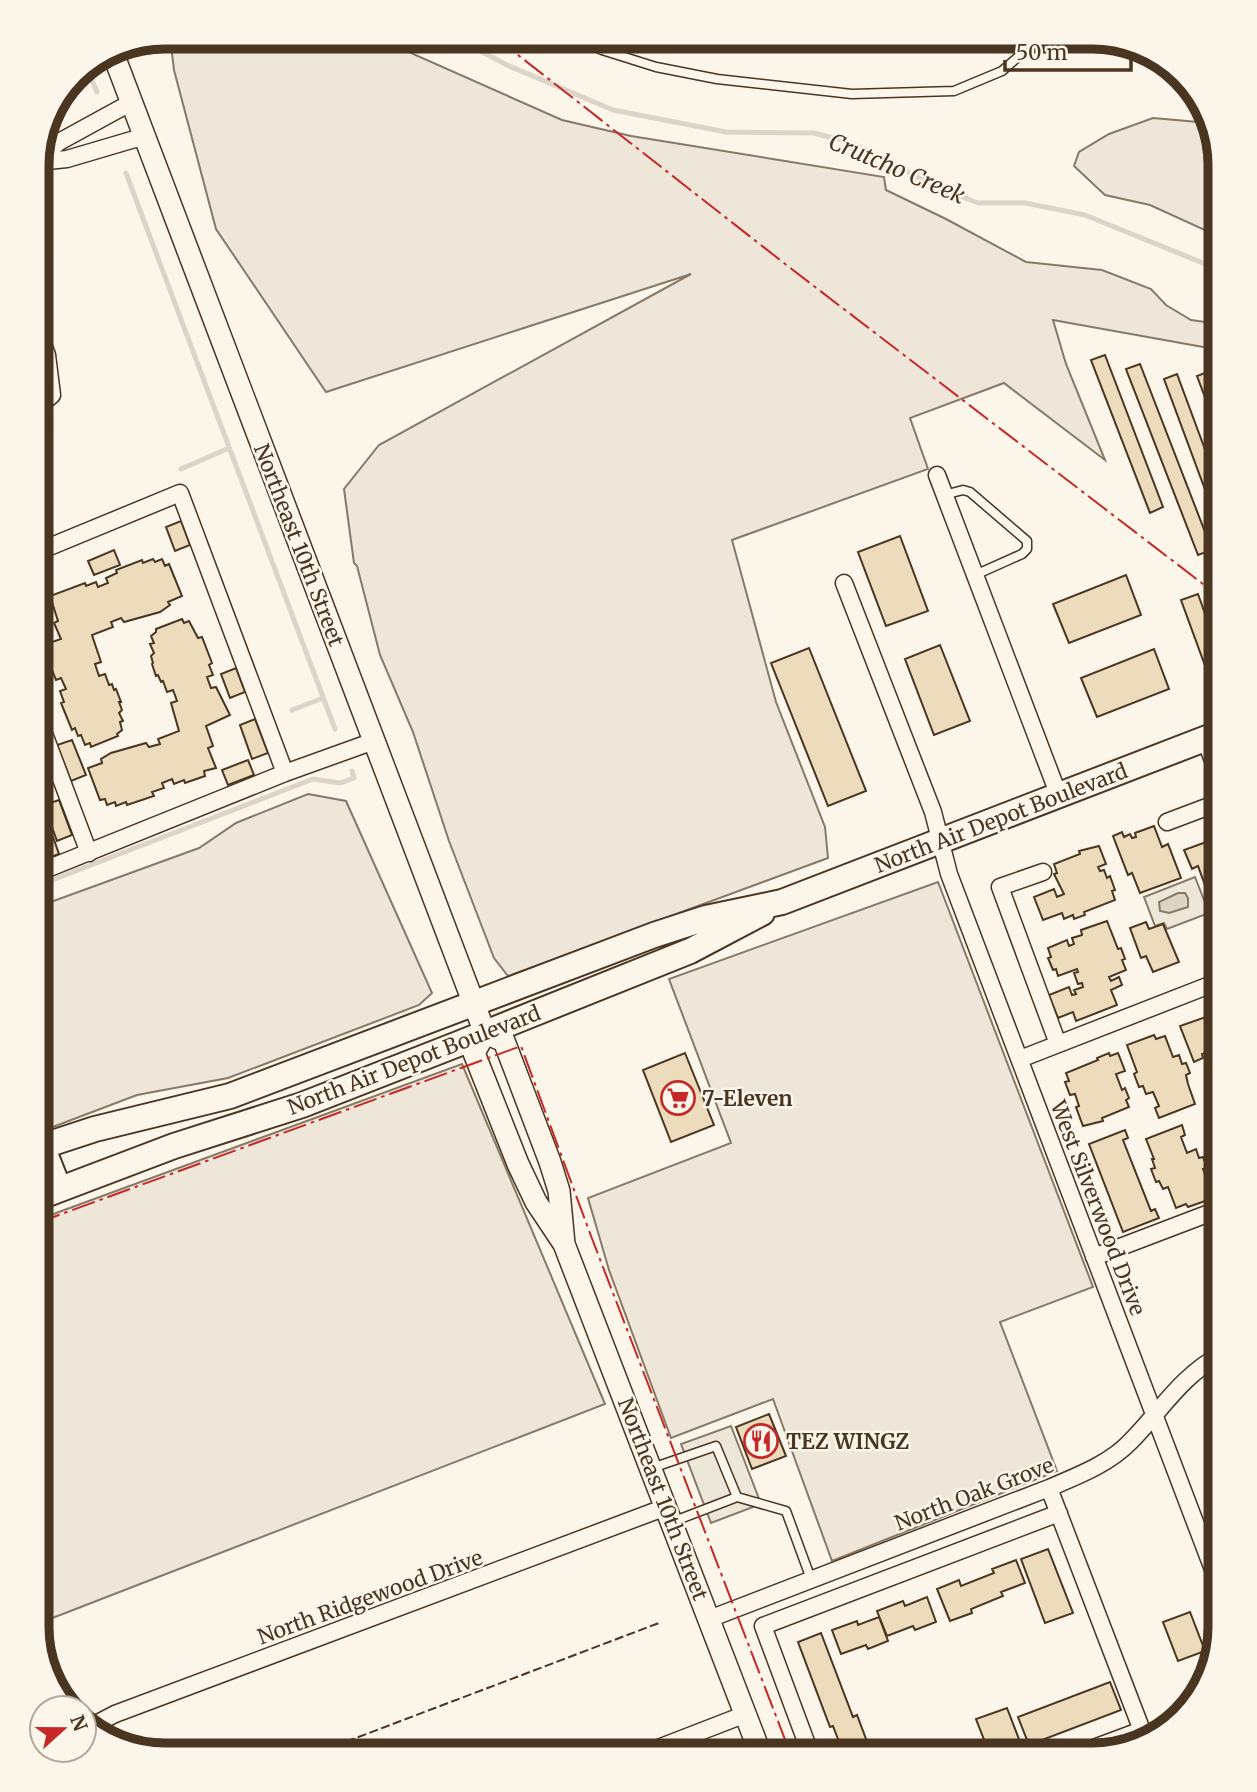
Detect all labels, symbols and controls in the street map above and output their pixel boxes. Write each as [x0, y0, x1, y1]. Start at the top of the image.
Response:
scale bar [1005, 28, 1131, 72]
text: 50 m [1016, 39, 1067, 66]
water label: Crutcho Creek [824, 126, 970, 210]
street label: Northeast 10th Street [248, 440, 350, 650]
street label: North Air Depot Boulevard [871, 757, 1132, 879]
street label: North Air Depot Boulevard [284, 999, 545, 1121]
supermarket icon: 7-Eleven [659, 1079, 697, 1117]
place label: 7-Eleven [702, 1085, 792, 1112]
street label: West Silverwood Drive [1044, 1096, 1151, 1319]
street label: Northeast 10th Street [612, 1394, 714, 1604]
restaurant icon: TEZ WINGZ [742, 1422, 780, 1460]
place label: TEZ WINGZ [786, 1428, 909, 1455]
street label: North Oak Grove [891, 1451, 1057, 1537]
street label: North Ridgewood Drive [254, 1544, 486, 1650]
north arrow [28, 1694, 98, 1764]
text: N [65, 1712, 93, 1734]

